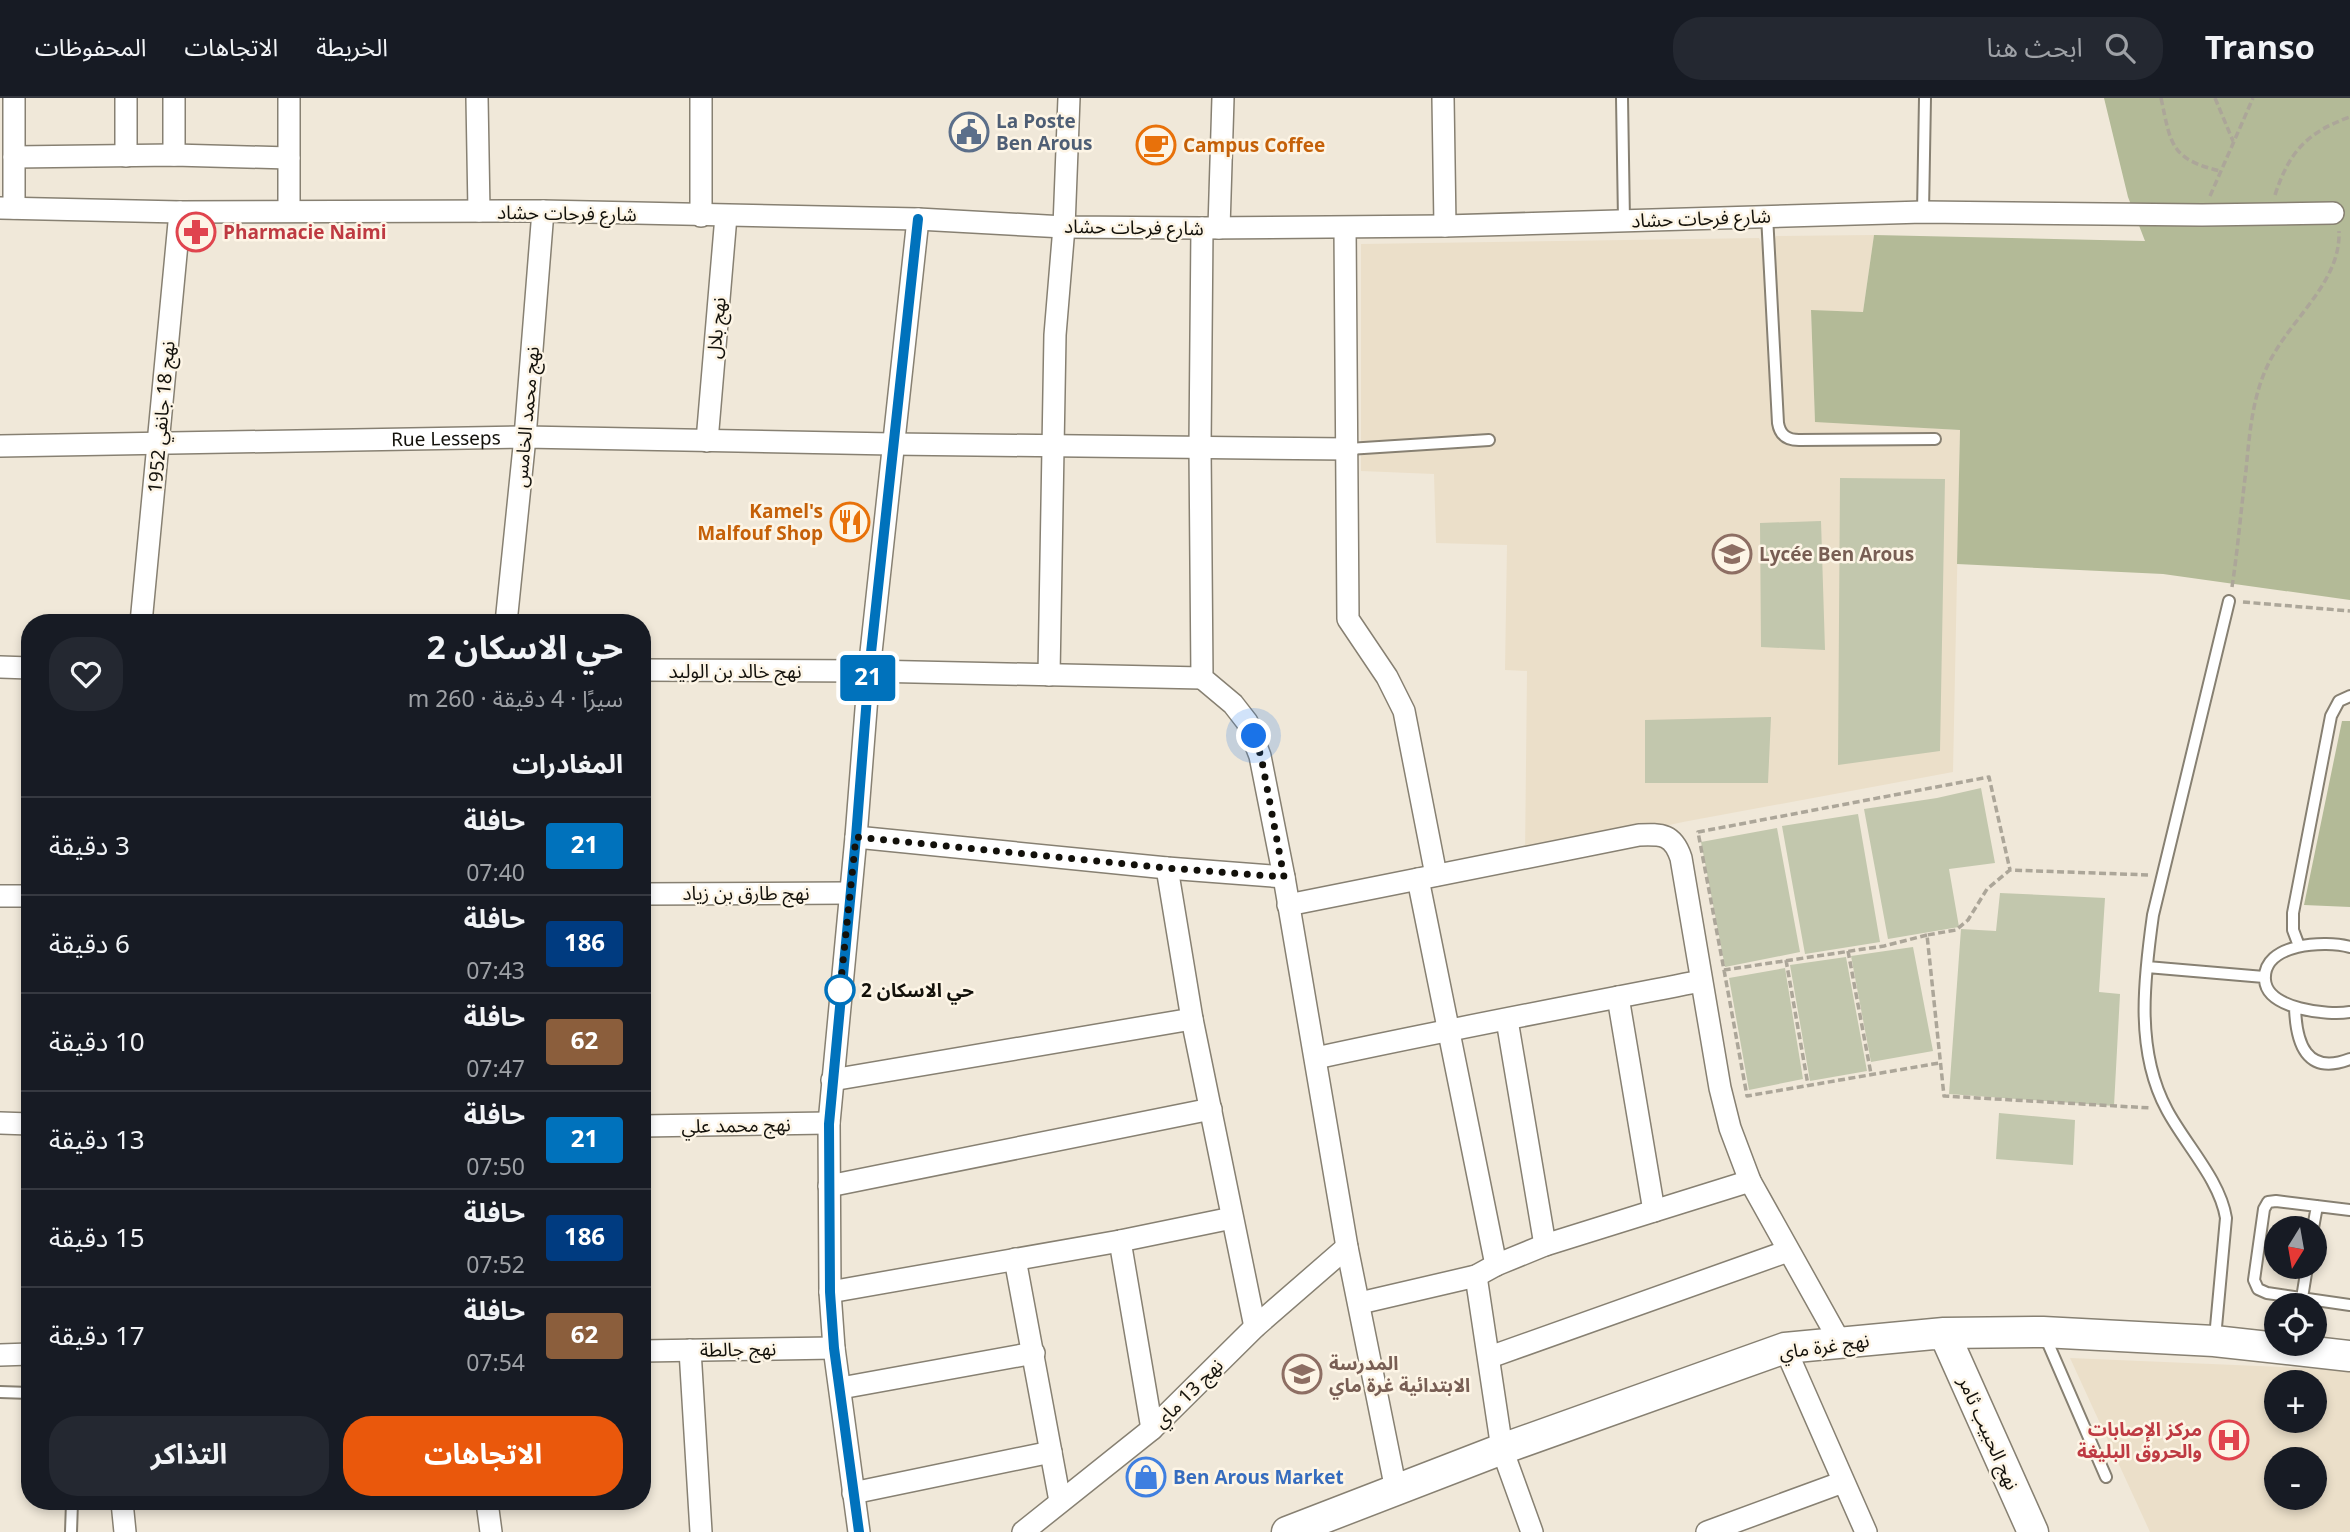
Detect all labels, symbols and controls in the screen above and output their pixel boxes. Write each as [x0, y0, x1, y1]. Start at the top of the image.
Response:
text: Transo [2205, 14, 2315, 83]
search box [1673, 17, 2163, 80]
text: ابحث هنا [1986, 21, 2083, 76]
text: المحفوظات [35, 23, 146, 74]
text: الاتجاهات [184, 23, 278, 74]
text: الخريطة [316, 23, 388, 74]
icon: search [2101, 29, 2139, 67]
place label: La Poste Ben Arous [996, 102, 1092, 164]
public building icon: La Poste Ben Arous [948, 111, 990, 153]
cafe icon: Campus Coffee [1135, 124, 1177, 166]
place label: Campus Coffee [1183, 126, 1325, 166]
street label: شارع فرحات حشاد [497, 193, 637, 235]
street label: شارع فرحات حشاد [1631, 197, 1772, 241]
street label: شارع فرحات حشاد [1064, 207, 1204, 249]
pharmacy icon: Pharmacie Naimi [175, 211, 217, 253]
place label: Pharmacie Naimi [223, 213, 387, 253]
street label: نهج بلال [694, 296, 740, 361]
street label: نهج 18 جانفي 1952 [135, 339, 189, 495]
street label: نهج محمد الخامس [501, 345, 553, 489]
street label: Rue Lesseps [391, 418, 501, 460]
place label: Kamel's Malfouf Shop [697, 492, 823, 554]
restaurant icon: Kamel's Malfouf Shop [829, 501, 871, 543]
school or university icon: Lycée Ben Arous [1711, 533, 1753, 575]
place label: Lycée Ben Arous [1759, 535, 1914, 575]
text: حي الاسكان 2 [427, 614, 623, 683]
button: heart [49, 637, 123, 711]
street label: نهج خالد بن الوليد [668, 652, 802, 692]
text: 21 [854, 652, 882, 703]
line badge: 21 [836, 655, 900, 701]
text: سيرًا · 4 دقيقة · 260 m [408, 675, 623, 724]
your location [1236, 718, 1271, 753]
text: المغادرات [512, 737, 623, 792]
text: حافلة [464, 794, 525, 849]
text: 3 دقيقة [49, 819, 130, 874]
text: 21 [571, 820, 598, 871]
text: 07:40 [466, 849, 525, 898]
street label: نهج طارق بن زياد [682, 874, 810, 914]
text: حافلة [464, 892, 525, 947]
text: 6 دقيقة [49, 917, 130, 972]
text: 186 [564, 918, 605, 969]
text: 07:43 [466, 947, 525, 996]
place label: حي الاسكان 2 [861, 971, 974, 1011]
marker: حي الاسكان 2 [825, 975, 855, 1005]
text: حافلة [464, 990, 525, 1045]
text: 10 دقيقة [49, 1015, 145, 1070]
text: 62 [571, 1016, 598, 1067]
text: 07:47 [466, 1045, 525, 1094]
text: حافلة [464, 1088, 525, 1143]
street label: نهج محمد علي [681, 1105, 791, 1147]
text: 13 دقيقة [49, 1113, 145, 1168]
text: 21 [571, 1114, 598, 1165]
text: 07:50 [466, 1143, 525, 1192]
text: حافلة [464, 1186, 525, 1241]
text: 15 دقيقة [49, 1211, 145, 1266]
text: 186 [564, 1212, 605, 1263]
north arrow [2264, 1216, 2328, 1279]
map controls [2264, 1216, 2327, 1510]
text: 07:52 [466, 1241, 525, 1290]
text: حافلة [464, 1284, 525, 1339]
button: locate [2264, 1293, 2327, 1356]
text: 17 دقيقة [49, 1309, 145, 1364]
text: 62 [571, 1310, 598, 1361]
street label: نهج غرة ماي [1776, 1321, 1872, 1373]
street label: نهج جالطة [699, 1329, 777, 1371]
text: 07:54 [466, 1339, 525, 1388]
place label: المدرسة الابتدائية غرة ماي [1329, 1344, 1470, 1406]
street label: نهج 13 ماي [1143, 1348, 1234, 1439]
school or university icon: المدرسة الابتدائية غرة ماي [1281, 1353, 1323, 1395]
street label: نهج الحبيب ثامر [1945, 1369, 2031, 1497]
button: + [2264, 1370, 2327, 1433]
place label: مركز الإصابات والحروق البليغة [2077, 1410, 2202, 1472]
button: التذاكر [49, 1416, 329, 1496]
button: الاتجاهات [343, 1416, 623, 1496]
hospital icon: مركز الإصابات والحروق البليغة [2208, 1419, 2250, 1461]
button: − [2264, 1447, 2327, 1510]
shop icon: Ben Arous Market [1125, 1456, 1167, 1498]
place label: Ben Arous Market [1173, 1458, 1344, 1498]

